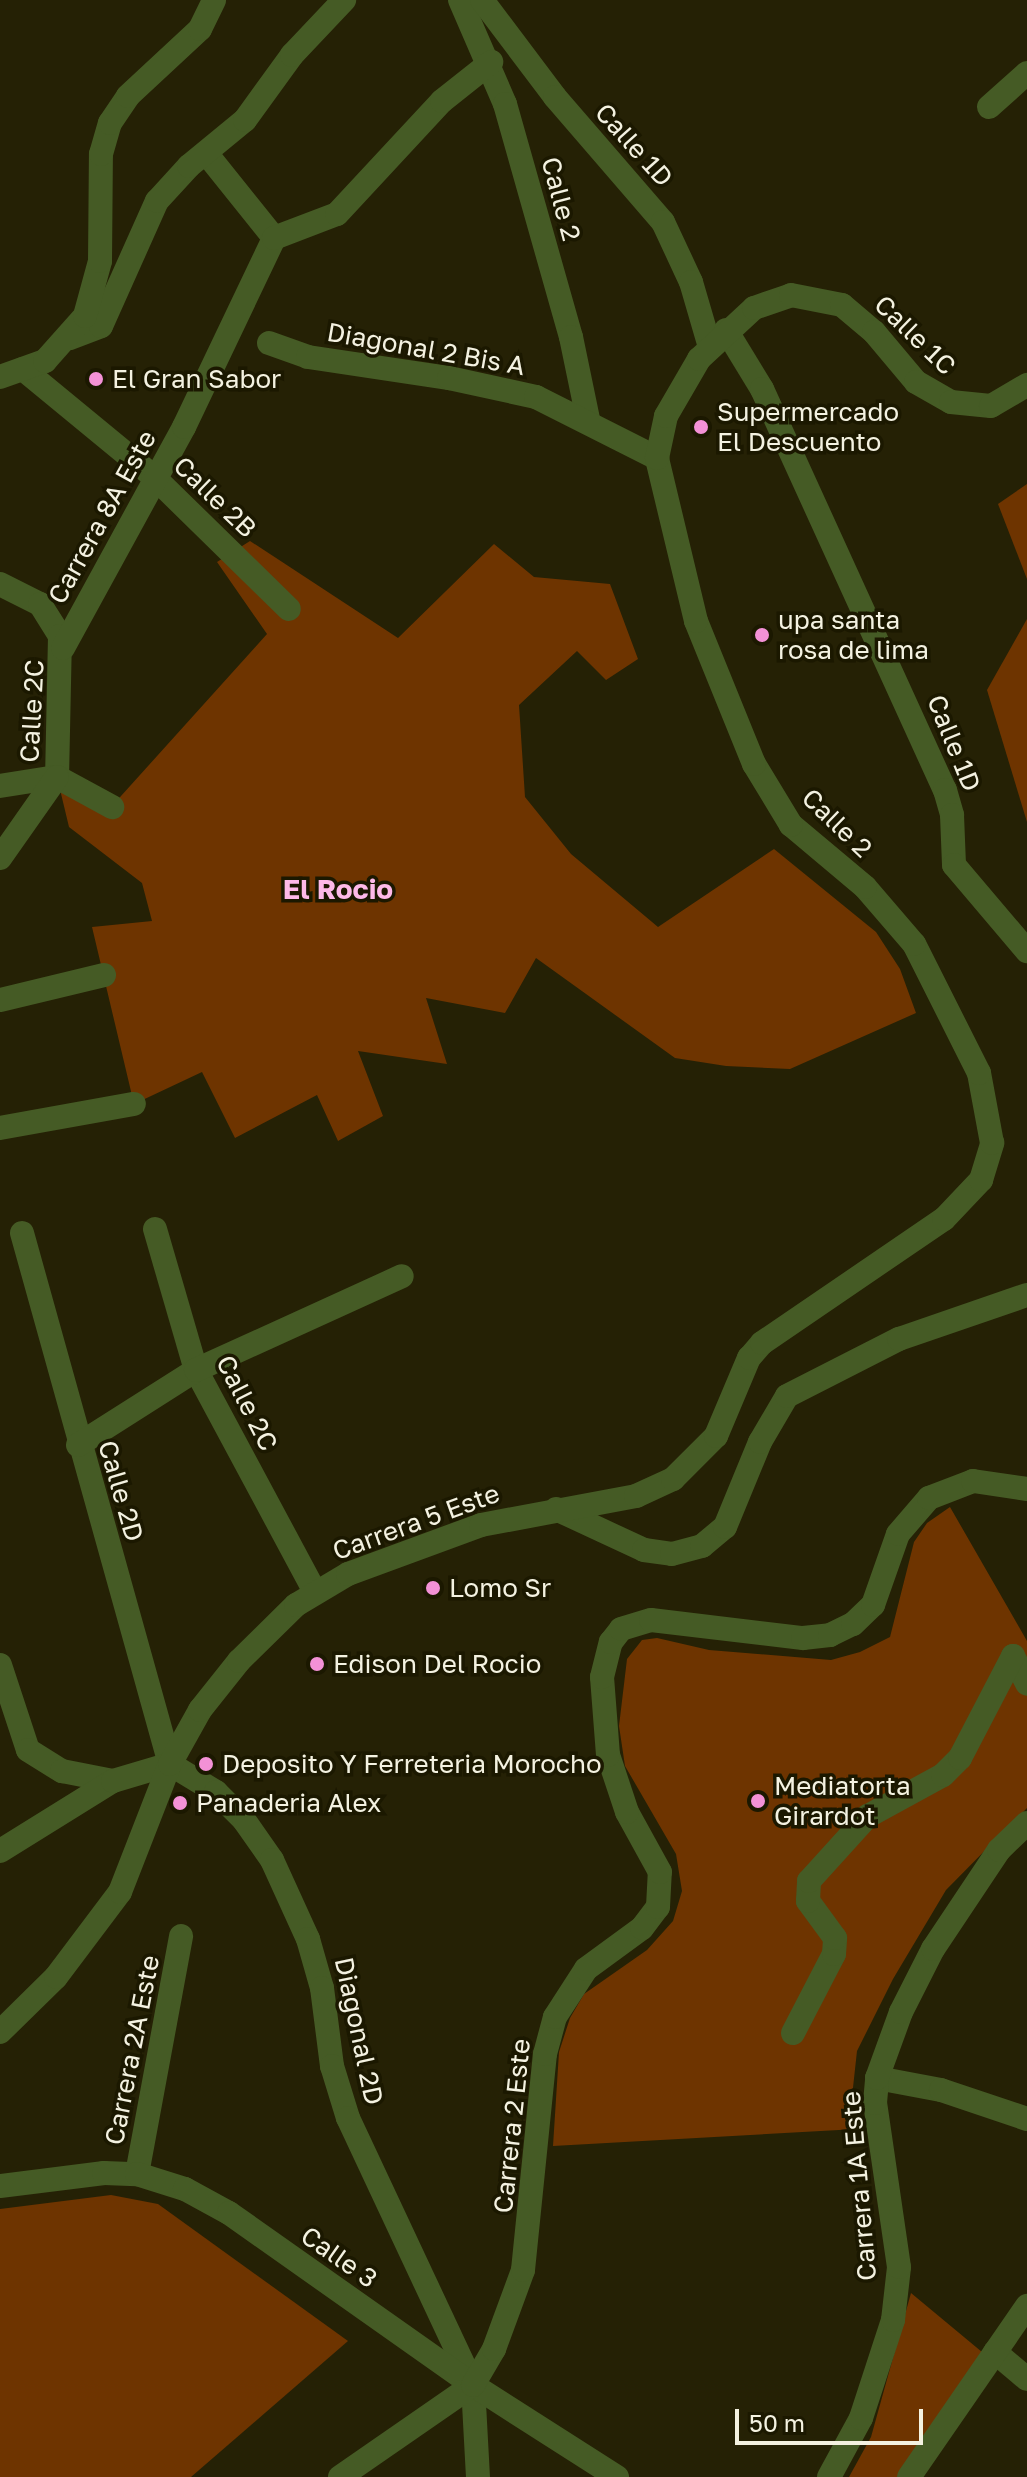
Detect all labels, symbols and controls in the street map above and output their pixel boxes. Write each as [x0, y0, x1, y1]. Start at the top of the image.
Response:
street label: Calle 1D [589, 97, 679, 193]
street label: Calle 2 [535, 154, 587, 244]
street label: Calle 1C [868, 289, 962, 381]
street label: Diagonal 2 Bis A [325, 316, 527, 382]
place label: El Gran Sabor [112, 363, 281, 395]
marker: El Gran Sabor [87, 370, 105, 388]
place label: Supermercado El Descuento [717, 396, 899, 458]
marker: Supermercado El Descuento [692, 418, 710, 436]
street label: Carrera 8A Este [41, 425, 163, 609]
street label: Calle 2B [167, 450, 263, 544]
place label: upa santa rosa de lima [778, 604, 929, 666]
marker: upa santa rosa de lima [753, 626, 771, 644]
street label: Calle 2C [14, 659, 50, 763]
street label: Calle 1D [921, 690, 987, 796]
street label: Calle 2 [795, 782, 879, 864]
district label: El Rocio [283, 872, 393, 906]
street label: Calle 2C [210, 1350, 284, 1456]
street label: Calle 2D [92, 1437, 150, 1545]
street label: Carrera 5 Este [328, 1477, 504, 1567]
place label: Lomo Sr [449, 1572, 551, 1604]
marker: Lomo Sr [424, 1579, 442, 1597]
place label: Edison Del Rocio [333, 1648, 541, 1680]
marker: Edison Del Rocio [308, 1655, 326, 1673]
place label: Deposito Y Ferreteria Morocho [222, 1748, 602, 1780]
marker: Deposito Y Ferreteria Morocho [197, 1755, 215, 1773]
place label: Mediatorta Girardot [774, 1770, 911, 1832]
place label: Panaderia Alex [196, 1787, 381, 1819]
marker: Mediatorta Girardot [749, 1792, 767, 1810]
marker: Panaderia Alex [171, 1794, 189, 1812]
street label: Carrera 2A Este [98, 1952, 166, 2148]
street label: Diagonal 2D [328, 1954, 390, 2108]
street label: Carrera 2 Este [487, 2037, 537, 2215]
street label: Carrera 1A Este [835, 2090, 883, 2282]
street label: Calle 3 [295, 2220, 383, 2294]
scale bar [739, 2393, 927, 2443]
text: 50 m [749, 2408, 805, 2437]

